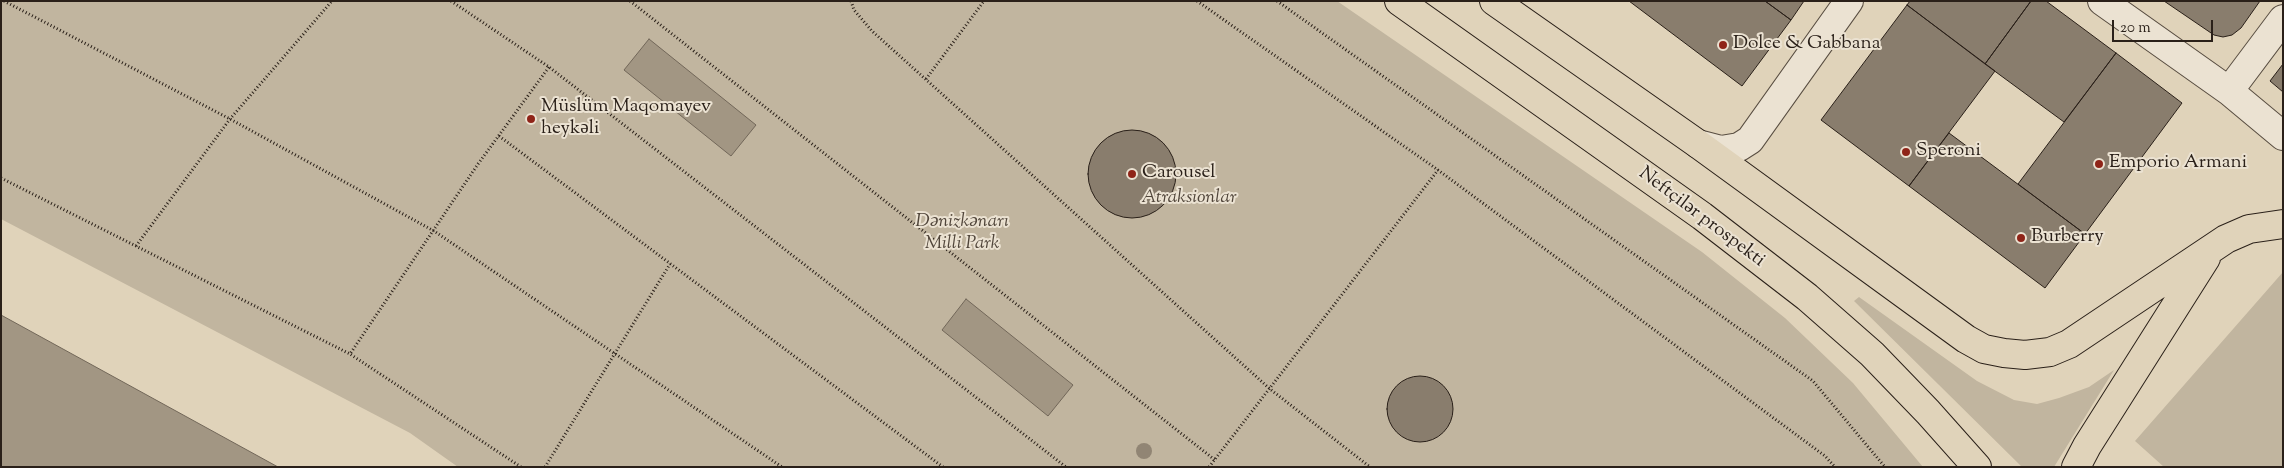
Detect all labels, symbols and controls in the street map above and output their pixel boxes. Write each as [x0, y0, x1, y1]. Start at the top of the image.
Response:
scale bar [2114, 10, 2215, 42]
text: 20 m [2120, 18, 2151, 39]
place label: Dolce & Gabbana [1733, 34, 1880, 56]
marker: Dolce & Gabbana [1717, 39, 1729, 51]
place label: Müslüm Maqomayev heykəli [541, 97, 711, 141]
marker: Müslüm Maqomayev heykəli [525, 113, 537, 125]
place label: Speroni [1916, 141, 1981, 163]
marker: Speroni [1900, 146, 1912, 158]
place label: Emporio Armani [2109, 153, 2247, 175]
marker: Emporio Armani [2093, 158, 2105, 170]
place label: Carousel [1142, 163, 1216, 185]
street label: Neftçilər prospekti [1633, 163, 1769, 273]
marker: Carousel [1126, 168, 1138, 180]
park label: Atraksionlar [1141, 188, 1237, 210]
park label: Dənizkənarı Milli Park [915, 212, 1009, 256]
place label: Burberry [2031, 227, 2104, 249]
marker: Burberry [2015, 232, 2027, 244]

